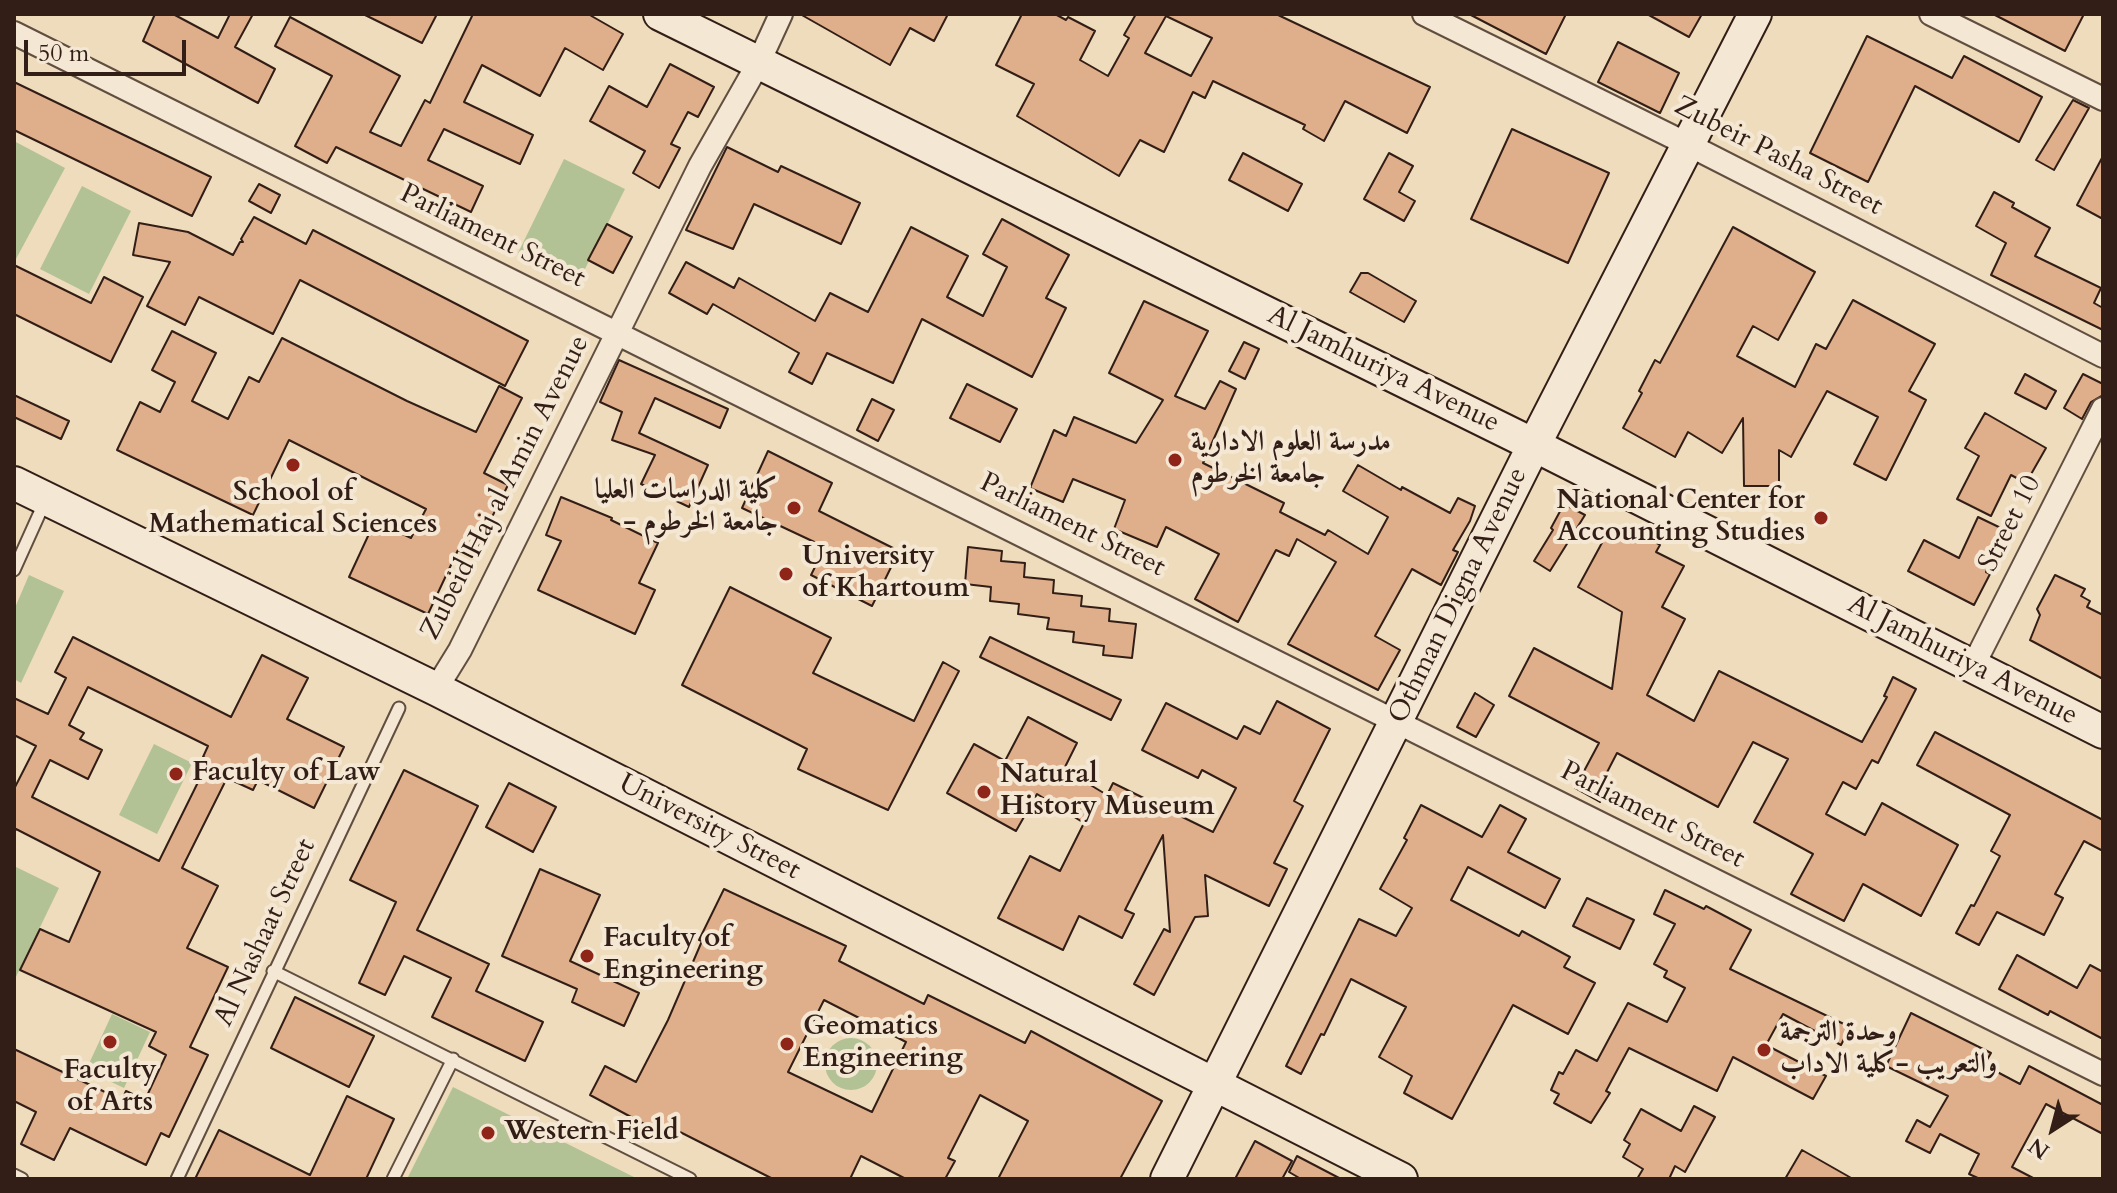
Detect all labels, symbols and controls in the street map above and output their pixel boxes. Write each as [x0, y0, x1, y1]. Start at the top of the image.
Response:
scale bar [28, 24, 190, 74]
text: 50 m [38, 37, 89, 70]
street label: Zubeir Pasha Street [1668, 90, 1888, 224]
street label: Parliament Street [394, 178, 590, 296]
street label: Al Jamhuriya Avenue [1262, 299, 1504, 441]
street label: Zubeid Haj al Amin Avenue [415, 330, 597, 646]
place label: مدرسة العلوم الادارية جامعة الخرطوم [1191, 427, 1391, 493]
marker: مدرسة العلوم الادارية جامعة الخرطوم [1166, 451, 1184, 469]
marker: School of Mathematical Sciences [284, 456, 302, 474]
street label: Othman Digna Avenue [1382, 463, 1536, 729]
street label: Parliament Street [974, 467, 1170, 585]
street label: Street 10 [1973, 470, 2049, 578]
place label: كلية الدراسات العليا - جامعة الخرطوم [595, 475, 778, 541]
place label: School of Mathematical Sciences [149, 477, 437, 543]
place label: National Center for Accounting Studies [1556, 485, 1805, 551]
marker: كلية الدراسات العليا - جامعة الخرطوم [785, 499, 803, 517]
marker: National Center for Accounting Studies [1812, 509, 1830, 527]
place label: University of Khartoum [802, 541, 969, 607]
marker: University of Khartoum [777, 565, 795, 583]
street label: Al Jamhuriya Avenue [1841, 588, 2083, 734]
street label: Parliament Street [1554, 755, 1750, 877]
place label: Faculty of Law [192, 757, 381, 791]
place label: Natural History Museum [1000, 759, 1215, 825]
marker: Faculty of Law [167, 765, 185, 783]
street label: University Street [612, 768, 806, 888]
marker: Natural History Museum [975, 783, 993, 801]
street label: Al Nashaat Street [208, 834, 324, 1032]
place label: Faculty of Engineering [603, 923, 763, 989]
marker: Faculty of Engineering [578, 947, 596, 965]
place label: Geomatics Engineering [803, 1011, 963, 1077]
place label: وحدة الترجمة والتعريب -كلية الاداب [1780, 1017, 1997, 1083]
marker: Faculty of Arts [101, 1033, 119, 1051]
marker: Geomatics Engineering [778, 1035, 796, 1053]
marker: وحدة الترجمة والتعريب -كلية الاداب [1755, 1041, 1773, 1059]
place label: Faculty of Arts [63, 1055, 157, 1121]
north arrow [2013, 1089, 2093, 1169]
place label: Western Field [504, 1116, 679, 1150]
marker: Western Field [479, 1124, 497, 1142]
text: N [2022, 1131, 2055, 1166]

